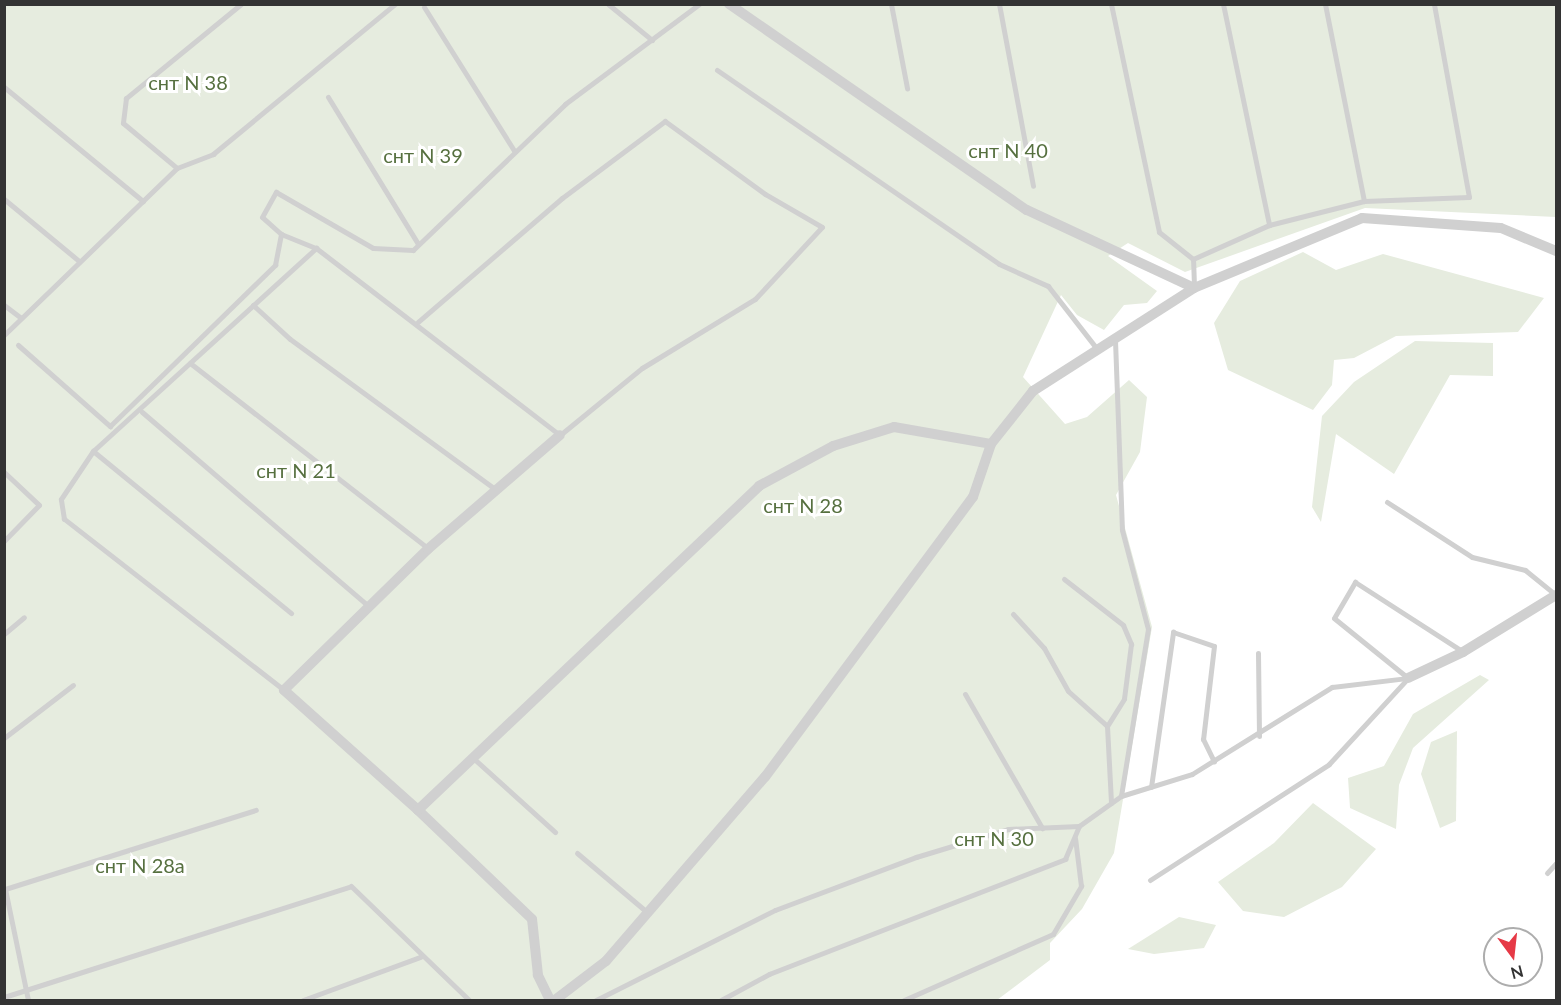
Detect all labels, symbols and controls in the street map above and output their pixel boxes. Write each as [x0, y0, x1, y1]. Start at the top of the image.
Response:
park label: снт N 38 [148, 70, 228, 94]
park label: снт N 40 [968, 138, 1048, 162]
park label: снт N 39 [383, 143, 463, 167]
park label: снт N 21 [256, 458, 336, 482]
park label: снт N 28 [763, 493, 843, 517]
park label: снт N 30 [954, 826, 1034, 850]
park label: снт N 28а [95, 853, 185, 877]
north arrow [1483, 927, 1543, 987]
text: N [1509, 962, 1526, 984]

